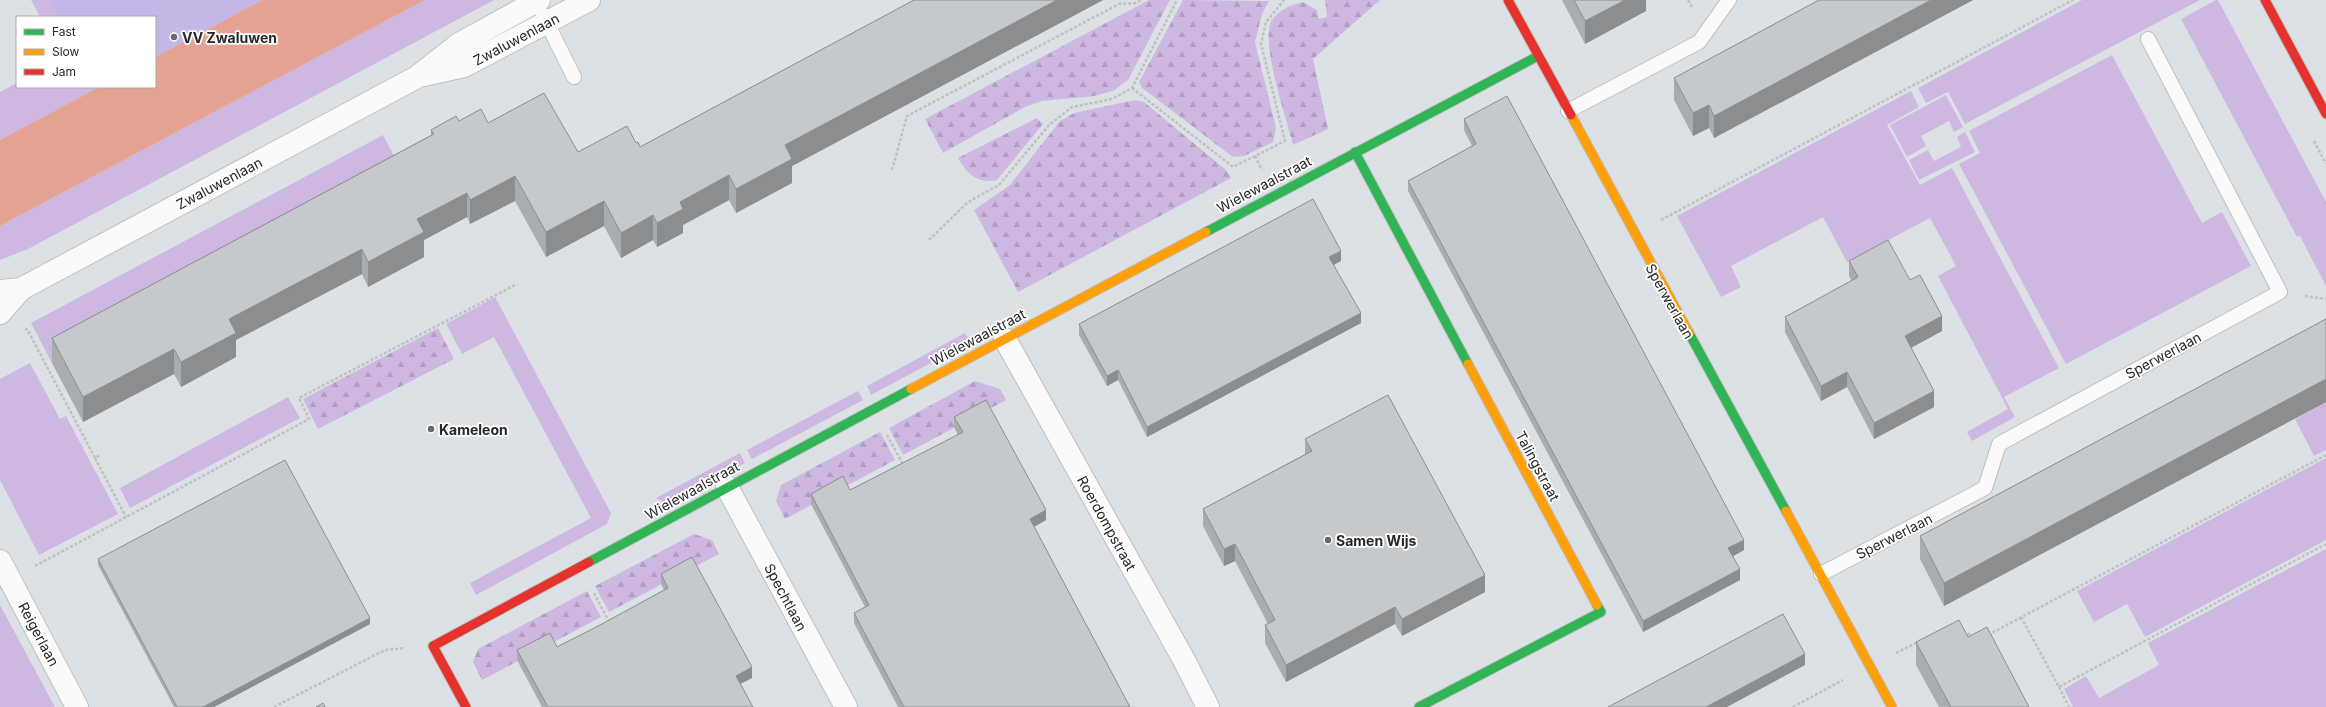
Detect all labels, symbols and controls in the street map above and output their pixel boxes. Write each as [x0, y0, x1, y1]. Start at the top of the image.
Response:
street label: Zwaluwenlaan [470, 9, 562, 69]
legend [16, 16, 156, 88]
text: Fast [52, 24, 76, 39]
place label: VV Zwaluwen [182, 29, 277, 46]
marker: VV Zwaluwen [169, 32, 179, 42]
text: Slow [52, 44, 80, 59]
text: Jam [52, 64, 76, 79]
street label: Wielewaalstraat [1214, 152, 1315, 216]
street label: Zwaluwenlaan [173, 153, 265, 213]
street label: Sperwerlaan [1642, 260, 1698, 342]
street label: Wielewaalstraat [928, 305, 1029, 369]
street label: Sperwerlaan [2122, 328, 2204, 382]
place label: Kameleon [439, 421, 508, 438]
marker: Kameleon [426, 424, 436, 434]
street label: Talingstraat [1512, 428, 1564, 504]
street label: Wielewaalstraat [642, 457, 742, 523]
street label: Roerdompstraat [1074, 473, 1140, 574]
street label: Sperwerlaan [1853, 510, 1935, 562]
place label: Samen Wijs [1336, 532, 1417, 549]
marker: Samen Wijs [1323, 535, 1333, 545]
street label: Spechtlaan [761, 560, 811, 634]
street label: Reigerlaan [15, 599, 63, 669]

